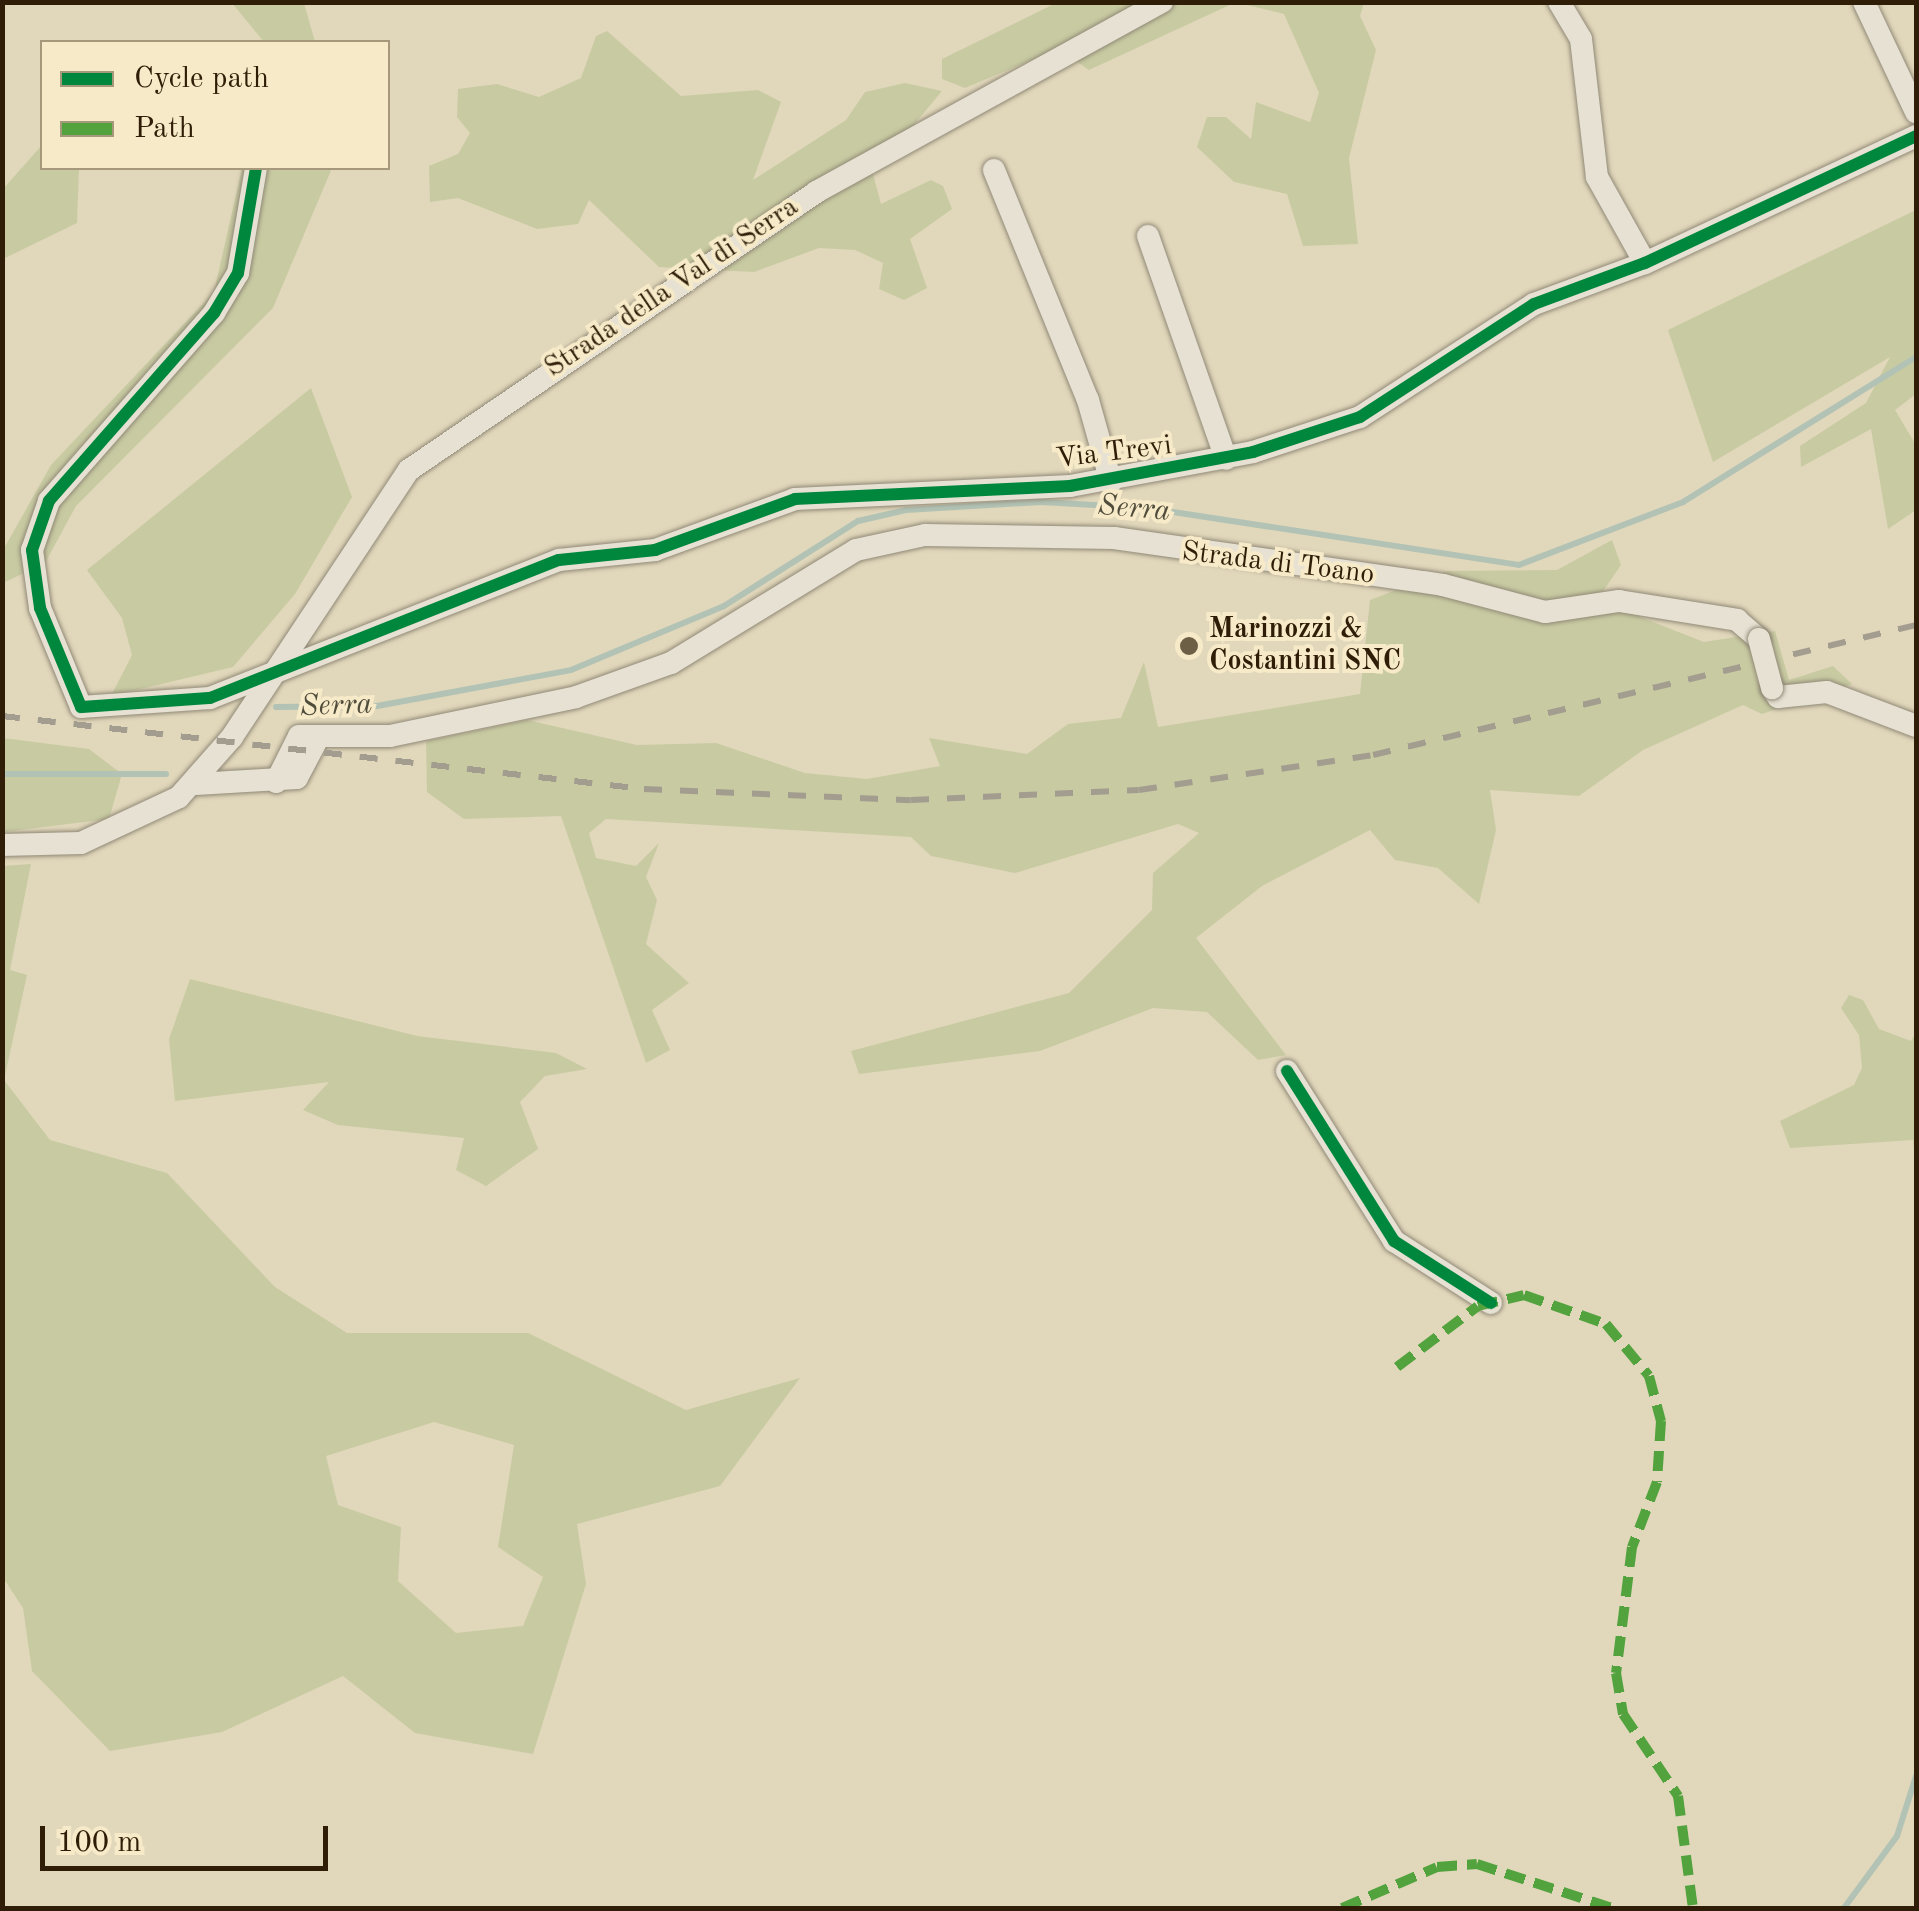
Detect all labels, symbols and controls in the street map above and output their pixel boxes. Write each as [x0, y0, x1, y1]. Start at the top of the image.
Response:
legend [40, 40, 390, 170]
text: Cycle path [134, 64, 269, 94]
text: Path [134, 114, 195, 144]
street label: Strada della Val di Serra [539, 191, 805, 385]
street label: Via Trevi [1054, 429, 1174, 477]
water label: Serra [1096, 488, 1172, 530]
street label: Strada di Toano [1180, 536, 1376, 592]
place label: Marinozzi & Costantini SNC [1209, 613, 1401, 679]
marker: Marinozzi & Costantini SNC [1178, 635, 1200, 657]
water label: Serra [299, 687, 373, 725]
scale bar [45, 1806, 332, 1868]
text: 100 m [57, 1828, 141, 1858]

